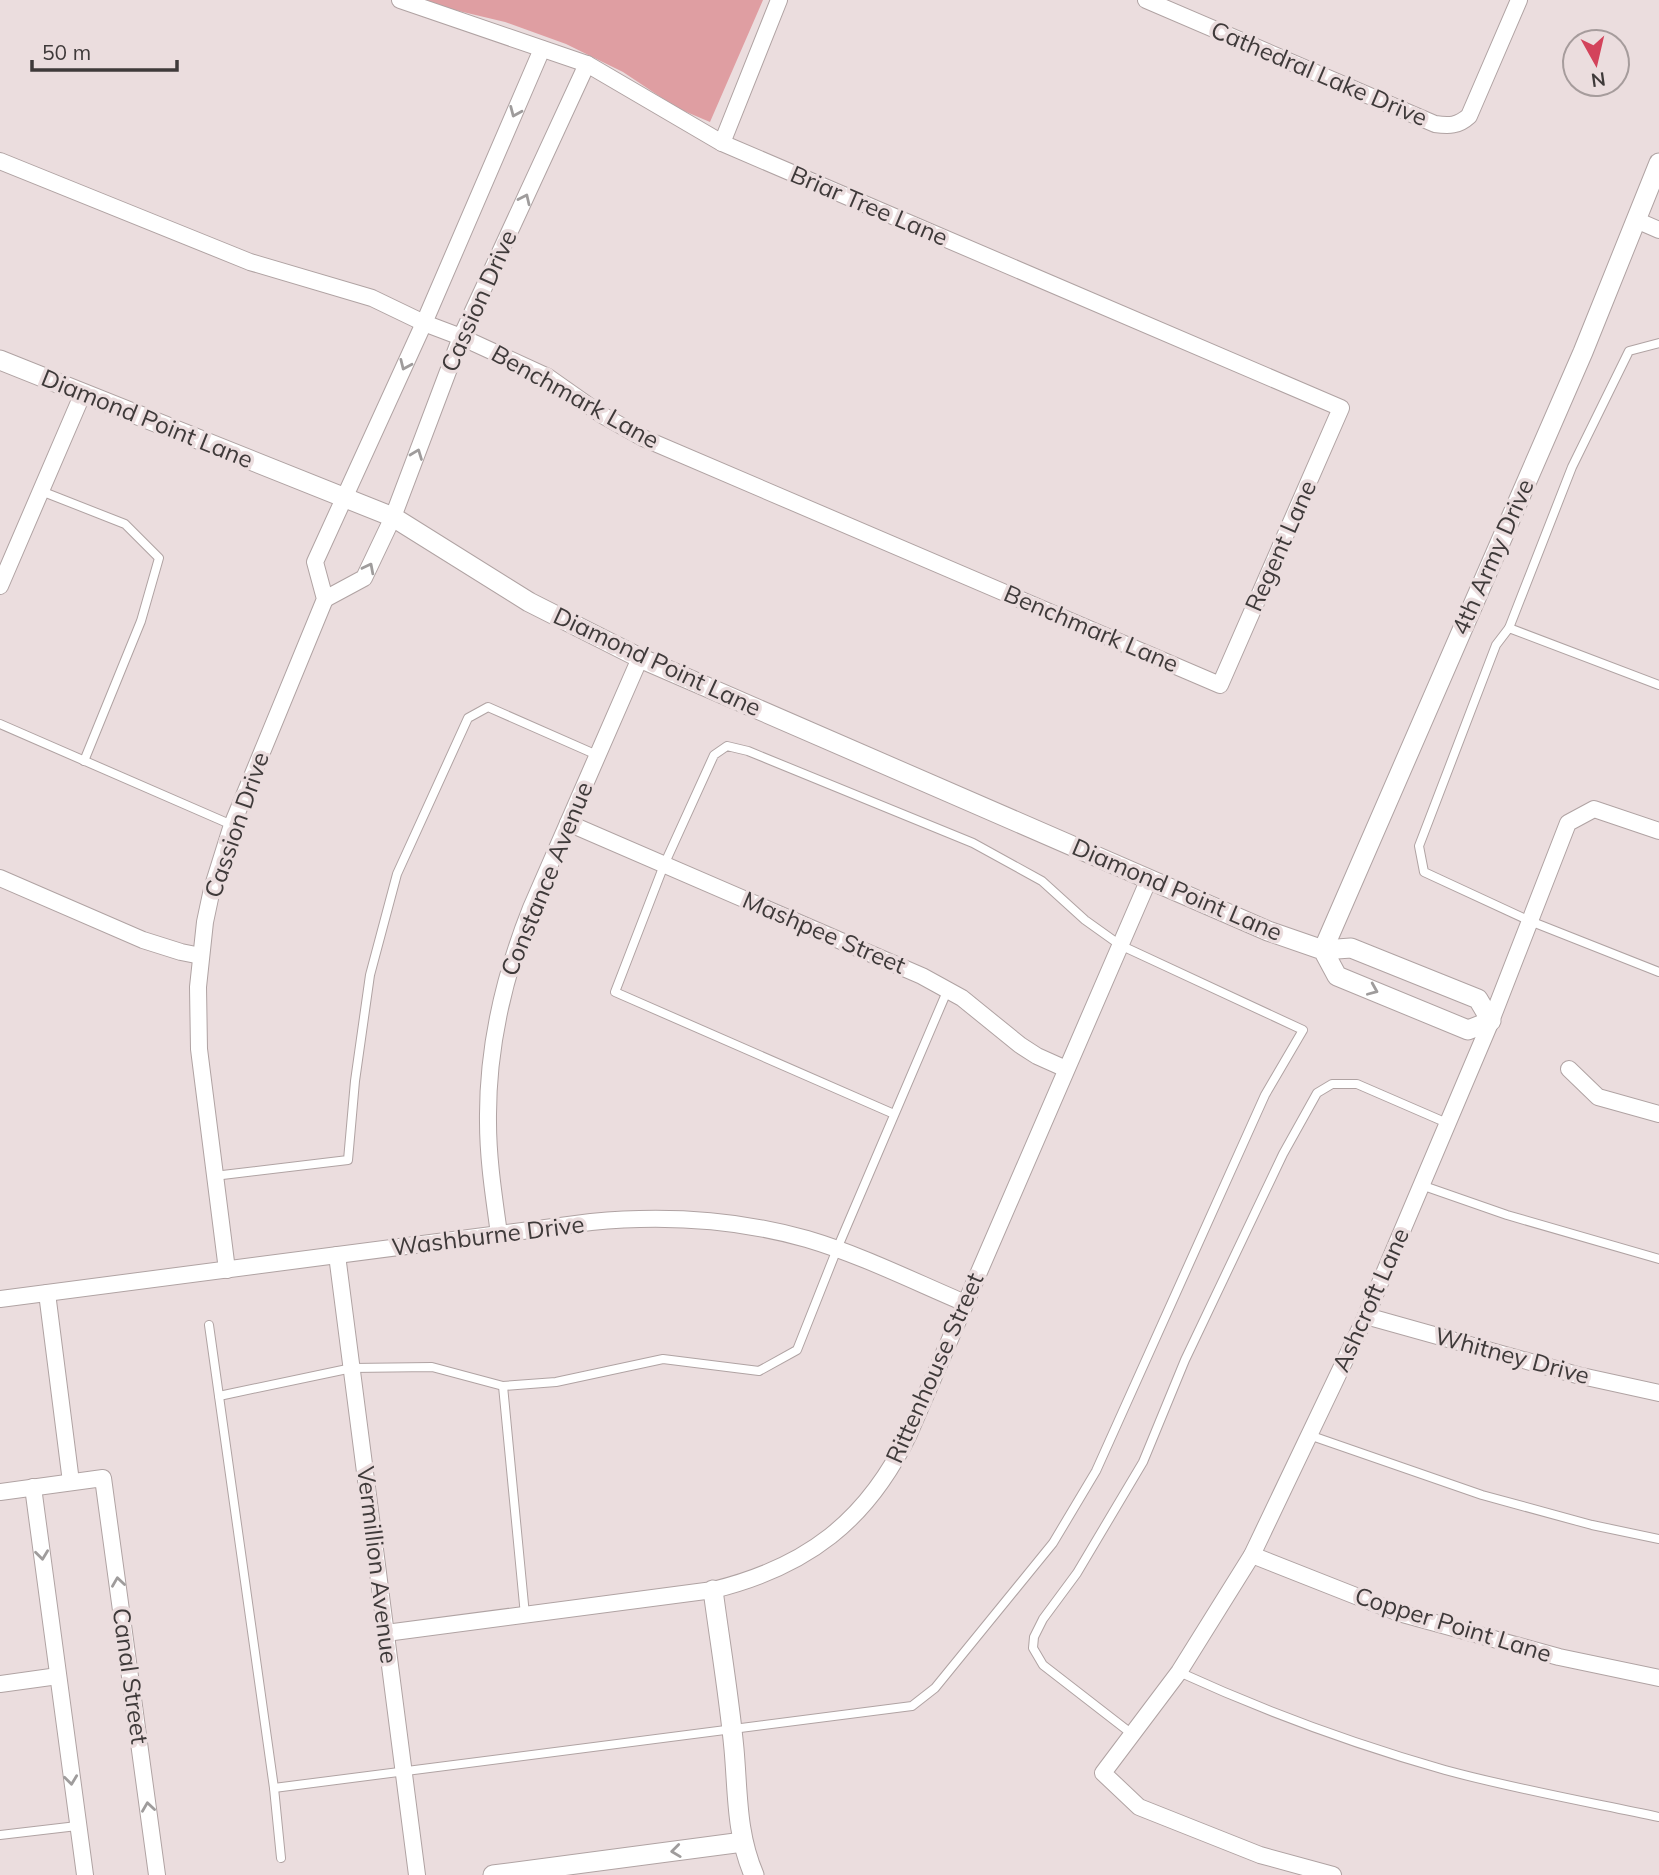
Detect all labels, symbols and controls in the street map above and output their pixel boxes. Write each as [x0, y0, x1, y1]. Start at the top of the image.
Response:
street label: Cathedral Lake Drive [1207, 14, 1432, 132]
scale bar [32, 28, 177, 72]
north arrow [1561, 28, 1631, 98]
text: 50 m [42, 39, 91, 65]
text: N [1590, 67, 1607, 93]
one-way arrow [509, 104, 523, 117]
street label: Briar Tree Lane [786, 158, 953, 252]
one-way arrow [517, 194, 531, 206]
street label: Cassion Drive [433, 225, 523, 376]
street label: Benchmark Lane [487, 338, 664, 455]
one-way arrow [399, 358, 413, 370]
street label: Diamond Point Lane [37, 362, 257, 474]
one-way arrow [409, 448, 423, 460]
street label: 4th Army Drive [1444, 474, 1540, 639]
street label: Regent Lane [1238, 475, 1322, 616]
one-way arrow [360, 562, 374, 575]
street label: Benchmark Lane [1000, 578, 1183, 678]
street label: Diamond Point Lane [549, 600, 766, 722]
street label: Cassion Drive [197, 748, 275, 901]
street label: Constance Avenue [493, 777, 599, 980]
street label: Diamond Point Lane [1068, 831, 1287, 947]
street label: Mashpee Street [738, 884, 910, 980]
one-way arrow [1366, 982, 1378, 996]
street label: Washburne Drive [390, 1208, 586, 1262]
street label: Ashcroft Lane [1325, 1223, 1415, 1376]
street label: Rittenhouse Street [879, 1268, 989, 1467]
street label: Whitney Drive [1432, 1320, 1593, 1390]
street label: Vermillion Avenue [351, 1464, 405, 1665]
one-way arrow [35, 1549, 50, 1560]
one-way arrow [110, 1576, 125, 1588]
street label: Copper Point Lane [1351, 1580, 1555, 1668]
street label: Canal Street [107, 1606, 155, 1746]
one-way arrow [64, 1774, 79, 1786]
one-way arrow [141, 1802, 156, 1813]
one-way arrow [670, 1843, 682, 1858]

